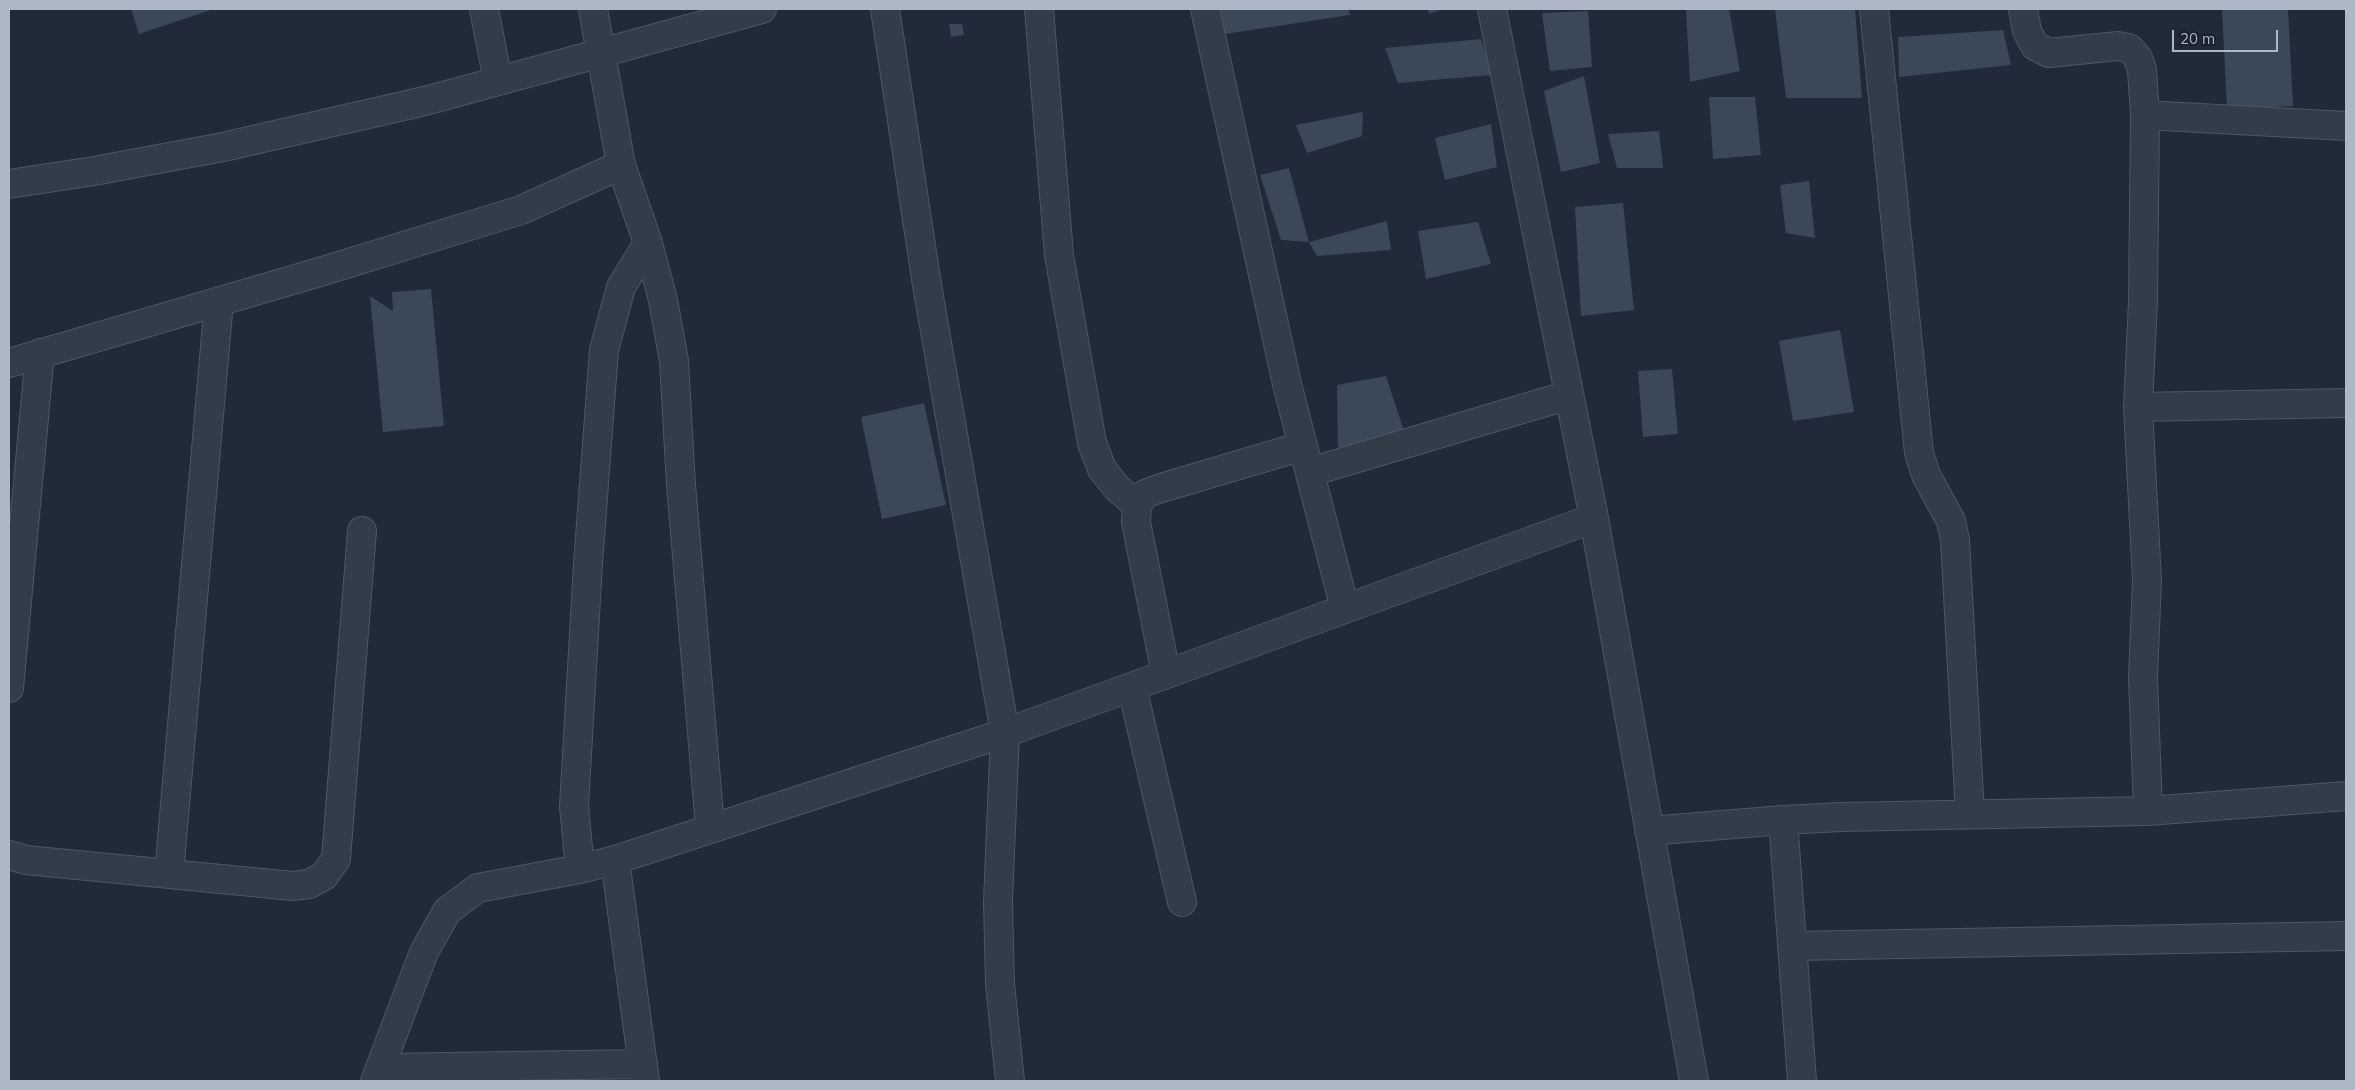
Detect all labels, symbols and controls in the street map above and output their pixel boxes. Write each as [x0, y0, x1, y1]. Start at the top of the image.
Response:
scale bar [2175, 20, 2281, 52]
text: 20 m [2180, 29, 2215, 48]

